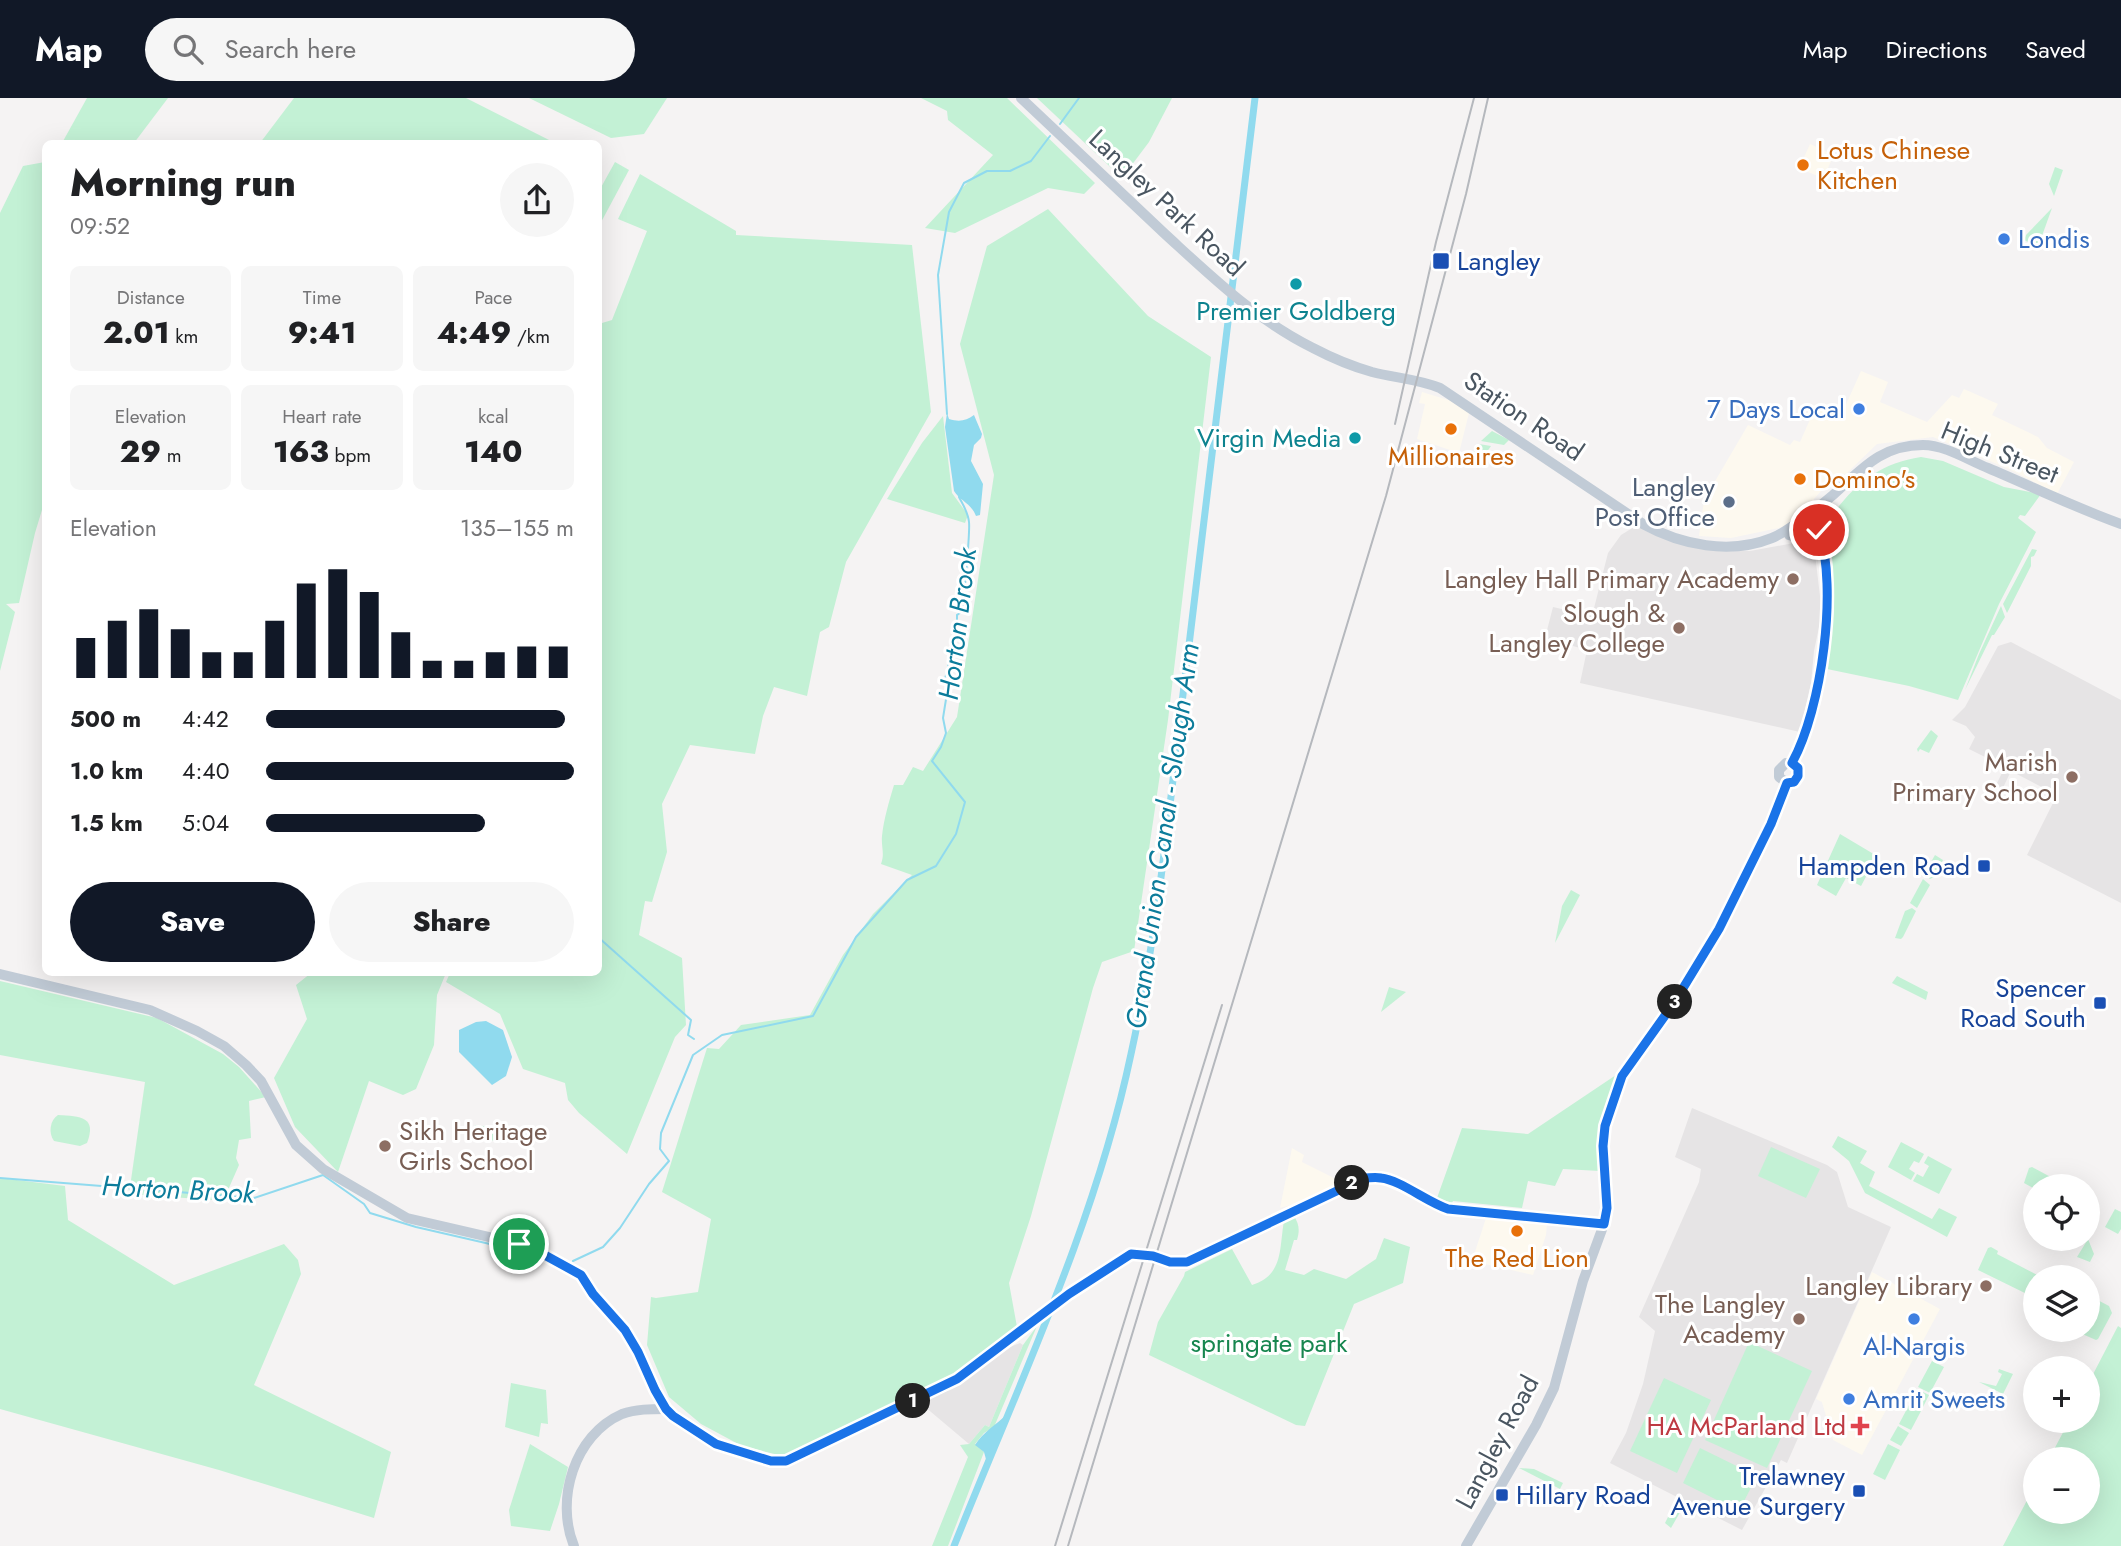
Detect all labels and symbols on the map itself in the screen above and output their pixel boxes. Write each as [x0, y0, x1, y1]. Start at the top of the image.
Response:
street label: Langley Park Road [1080, 121, 1254, 285]
place label: Lotus Chinese Kitchen [1817, 131, 1970, 199]
marker: Lotus Chinese Kitchen [1795, 157, 1811, 173]
place label: Londis [2018, 220, 2090, 258]
marker: Londis [1996, 231, 2012, 247]
place label: Langley [1457, 242, 1541, 280]
marker: Langley [1431, 251, 1451, 271]
marker: Premier Goldberg [1288, 276, 1304, 292]
place label: Premier Goldberg [1196, 292, 1396, 330]
street label: Station Road [1456, 362, 1592, 470]
place label: 7 Days Local [1707, 390, 1845, 428]
marker: 7 Days Local [1851, 401, 1867, 417]
street label: High Street [1936, 411, 2065, 493]
place label: Virgin Media [1197, 419, 1341, 457]
marker: Millionaires [1443, 421, 1459, 437]
marker: Virgin Media [1347, 430, 1363, 446]
place label: Millionaires [1388, 437, 1514, 475]
place label: Domino's [1814, 460, 1915, 498]
place label: Langley Post Office [1595, 468, 1716, 536]
marker: Domino's [1792, 471, 1808, 487]
marker: Langley Post Office [1721, 494, 1737, 510]
pin [1789, 500, 1849, 560]
water label: Horton Brook [928, 544, 987, 703]
place label: Langley Hall Primary Academy [1444, 560, 1780, 598]
marker: Langley Hall Primary Academy [1785, 571, 1801, 587]
place label: Slough & Langley College [1489, 594, 1665, 662]
marker: Slough & Langley College [1671, 620, 1687, 636]
water label: Grand Union Canal - Slough Arm [1115, 640, 1210, 1032]
place label: Marish Primary School [1892, 743, 2058, 811]
marker: Marish Primary School [2064, 769, 2080, 785]
place label: Hampden Road [1798, 847, 1970, 885]
marker: Hampden Road [1976, 858, 1992, 874]
place label: Spencer Road South [1960, 969, 2086, 1037]
pin: 3 [1658, 984, 1692, 1020]
marker: Spencer Road South [2092, 995, 2108, 1011]
place label: Sikh Heritage Girls School [399, 1112, 548, 1180]
marker: Sikh Heritage Girls School [377, 1138, 393, 1154]
water label: Horton Brook [100, 1165, 257, 1214]
pin: 2 [1334, 1166, 1370, 1200]
pin [489, 1214, 549, 1274]
marker: The Red Lion [1509, 1223, 1525, 1239]
place label: The Red Lion [1445, 1239, 1589, 1277]
place label: Langley Library [1805, 1267, 1973, 1305]
marker: Langley Library [1978, 1278, 1994, 1294]
place label: The Langley Academy [1655, 1285, 1786, 1353]
marker: The Langley Academy [1791, 1311, 1807, 1327]
marker: Al-Nargis [1906, 1311, 1922, 1327]
park label: springate park [1190, 1324, 1348, 1362]
place label: Al-Nargis [1863, 1327, 1965, 1365]
street label: Langley Road [1446, 1368, 1548, 1516]
place label: Amrit Sweets [1863, 1380, 2005, 1418]
pin: 1 [895, 1384, 930, 1418]
marker: Amrit Sweets [1841, 1391, 1857, 1407]
place label: HA McParland Ltd [1647, 1407, 1846, 1445]
marker: HA McParland Ltd [1852, 1418, 1868, 1434]
place label: Trelawney Avenue Surgery [1670, 1457, 1846, 1525]
place label: Hillary Road [1516, 1476, 1651, 1514]
marker: Trelawney Avenue Surgery [1851, 1483, 1867, 1499]
marker: Hillary Road [1494, 1487, 1510, 1503]

